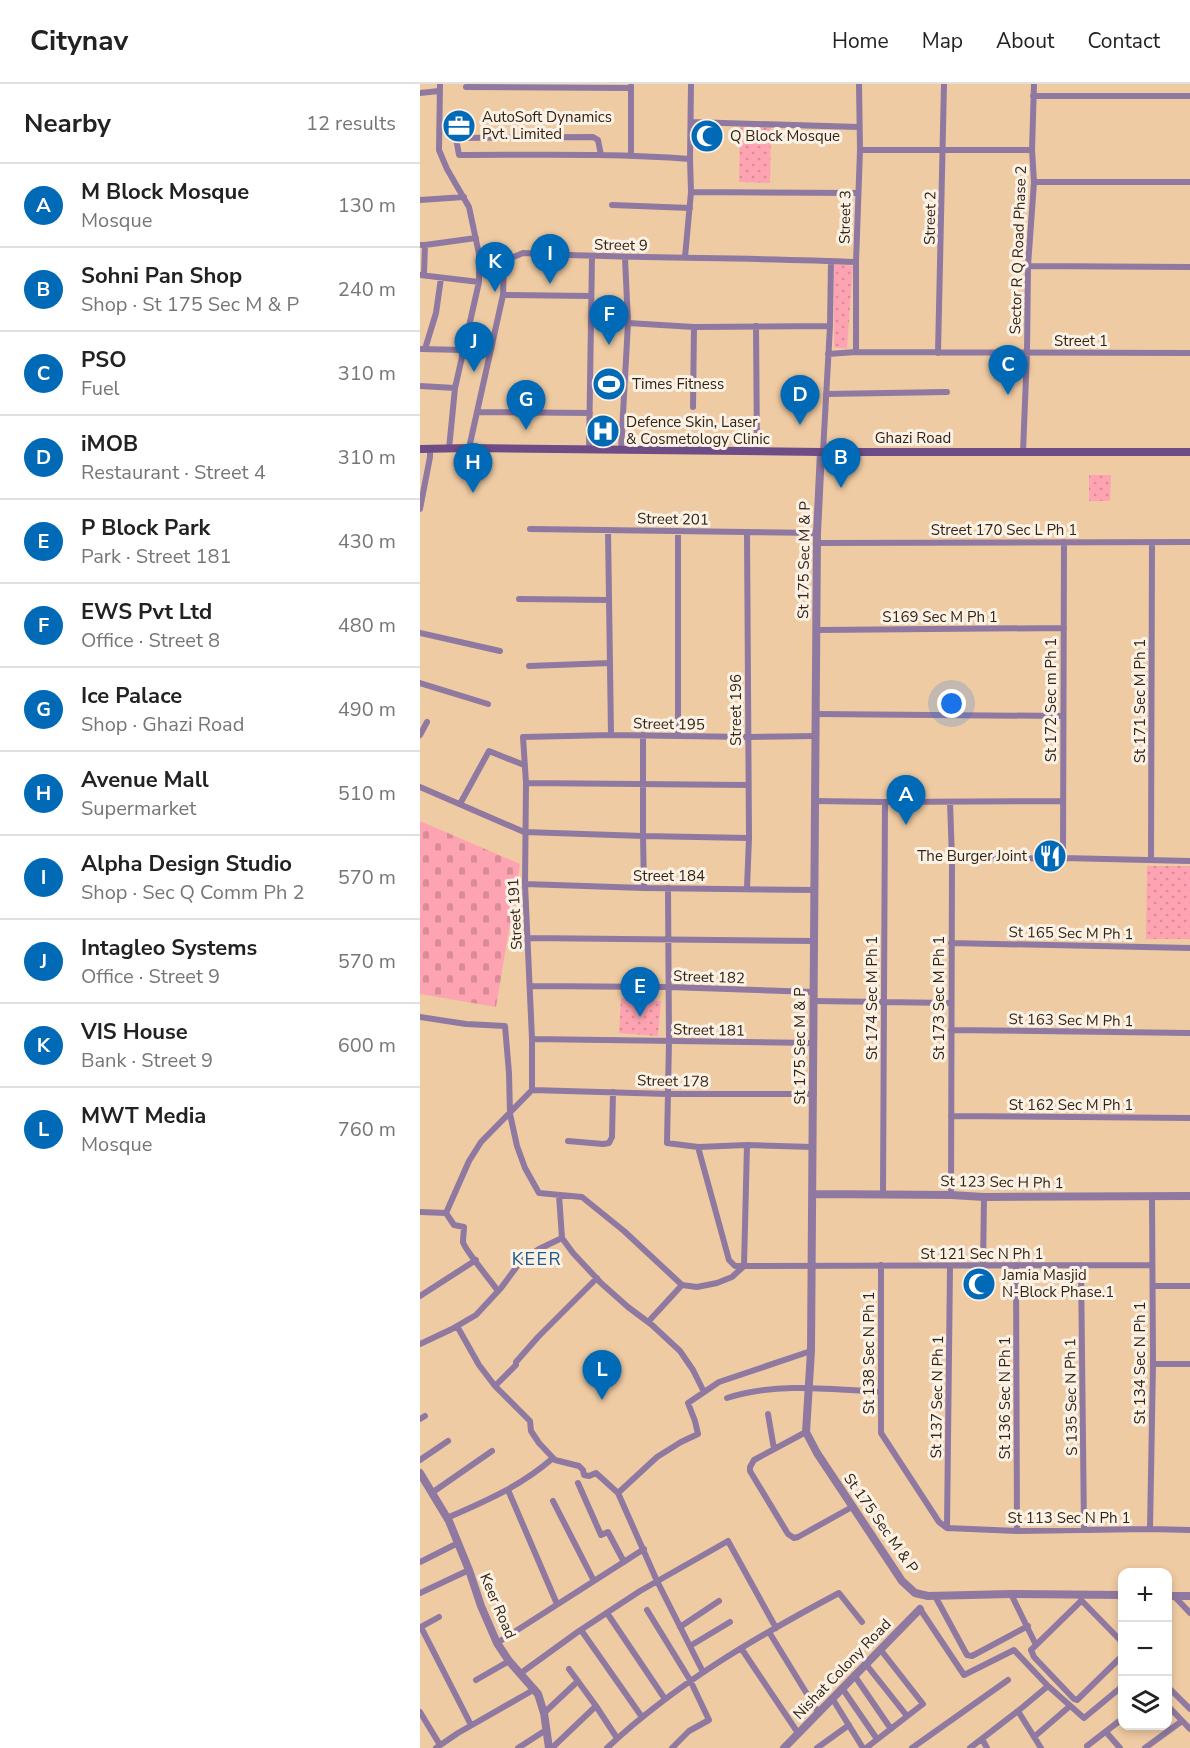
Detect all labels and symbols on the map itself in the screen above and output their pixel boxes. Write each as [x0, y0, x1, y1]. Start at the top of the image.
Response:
place label: AutoSoft Dynamics Pvt. Limited [482, 107, 612, 144]
office icon: AutoSoft Dynamics Pvt. Limited [441, 108, 477, 144]
mosque icon: Q Block Mosque [689, 118, 725, 154]
place label: Q Block Mosque [730, 126, 840, 146]
street label: Sector R Q Road Phase 2 [1005, 165, 1031, 335]
street label: Street 3 [835, 190, 855, 244]
street label: Street 2 [920, 191, 940, 245]
pin: I [530, 234, 570, 284]
street label: Street 9 [594, 235, 648, 255]
pin: K [476, 242, 514, 292]
pin: F [590, 296, 628, 345]
pin: J [454, 322, 494, 372]
street label: Street 1 [1054, 331, 1108, 351]
pin: C [988, 346, 1028, 395]
sports icon: Times Fitness [591, 366, 627, 402]
place label: Times Fitness [632, 374, 724, 394]
pin: D [780, 376, 820, 425]
pin: G [506, 380, 546, 430]
place label: Defence Skin, Laser & Cosmetology Clinic [626, 412, 770, 449]
hospital icon: Defence Skin, Laser & Cosmetology Clinic [585, 413, 621, 449]
street label: Ghazi Road [875, 428, 951, 448]
pin: B [822, 438, 860, 488]
pin: H [454, 444, 492, 493]
street label: St 175 Sec M & P [793, 501, 815, 619]
street label: Street 201 [637, 508, 709, 530]
street label: Street 170 Sec L Ph 1 [931, 520, 1077, 540]
street label: S169 Sec M Ph 1 [882, 607, 998, 627]
street label: St 172 Sec m Ph 1 [1041, 638, 1061, 762]
street label: St 171 Sec M Ph 1 [1130, 639, 1150, 763]
street label: Street 196 [726, 674, 746, 746]
your location [937, 689, 966, 718]
street label: Street 195 [633, 713, 705, 735]
pin: A [886, 776, 926, 825]
restaurant icon: The Burger Joint [1032, 838, 1068, 874]
place label: The Burger Joint [917, 846, 1028, 866]
street label: Street 184 [633, 866, 705, 886]
street label: Street 191 [503, 878, 527, 950]
street label: St 165 Sec M Ph 1 [1008, 922, 1134, 944]
street label: St 174 Sec M Ph 1 [862, 936, 882, 1060]
street label: St 173 Sec M Ph 1 [929, 936, 949, 1060]
street label: Street 182 [673, 966, 745, 988]
pin: E [620, 968, 660, 1017]
street label: St 175 Sec M & P [790, 987, 810, 1105]
street label: St 163 Sec M Ph 1 [1008, 1009, 1134, 1031]
street label: Street 181 [673, 1019, 745, 1041]
street label: Street 178 [637, 1070, 709, 1092]
street label: St 162 Sec M Ph 1 [1009, 1095, 1133, 1115]
street label: St 123 Sec H Ph 1 [940, 1171, 1064, 1193]
street label: St 121 Sec N Ph 1 [921, 1244, 1044, 1264]
district label: KEER [512, 1247, 562, 1271]
place label: Jamia Masjid N-Block Phase.1 [1001, 1265, 1114, 1302]
mosque icon: Jamia Masjid N-Block Phase.1 [961, 1266, 997, 1302]
street label: St 138 Sec N Ph 1 [859, 1292, 879, 1415]
street label: St 134 Sec N Ph 1 [1130, 1302, 1150, 1425]
street label: St 137 Sec N Ph 1 [926, 1335, 948, 1459]
street label: St 136 Sec N Ph 1 [995, 1337, 1015, 1460]
street label: S 135 Sec N Ph 1 [1060, 1338, 1082, 1456]
pin: L [582, 1350, 621, 1400]
street label: St 175 Sec M & P [839, 1469, 923, 1577]
street label: St 113 Sec N Ph 1 [1008, 1508, 1131, 1528]
street label: Keer Road [475, 1570, 521, 1642]
street label: Nishat Colony Road [789, 1614, 895, 1724]

